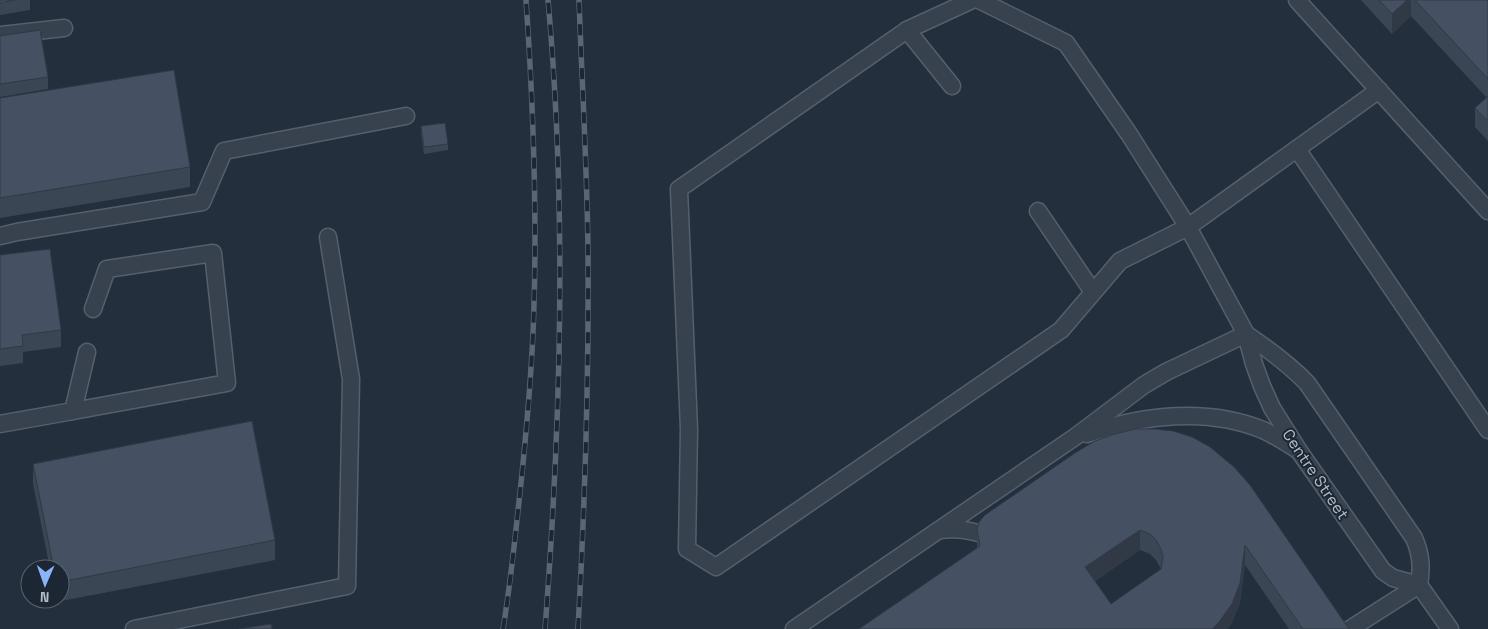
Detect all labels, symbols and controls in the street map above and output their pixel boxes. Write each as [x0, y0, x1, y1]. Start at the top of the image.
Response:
street label: Centre Street [1278, 425, 1354, 524]
north arrow [20, 559, 70, 609]
text: N [40, 588, 50, 606]

